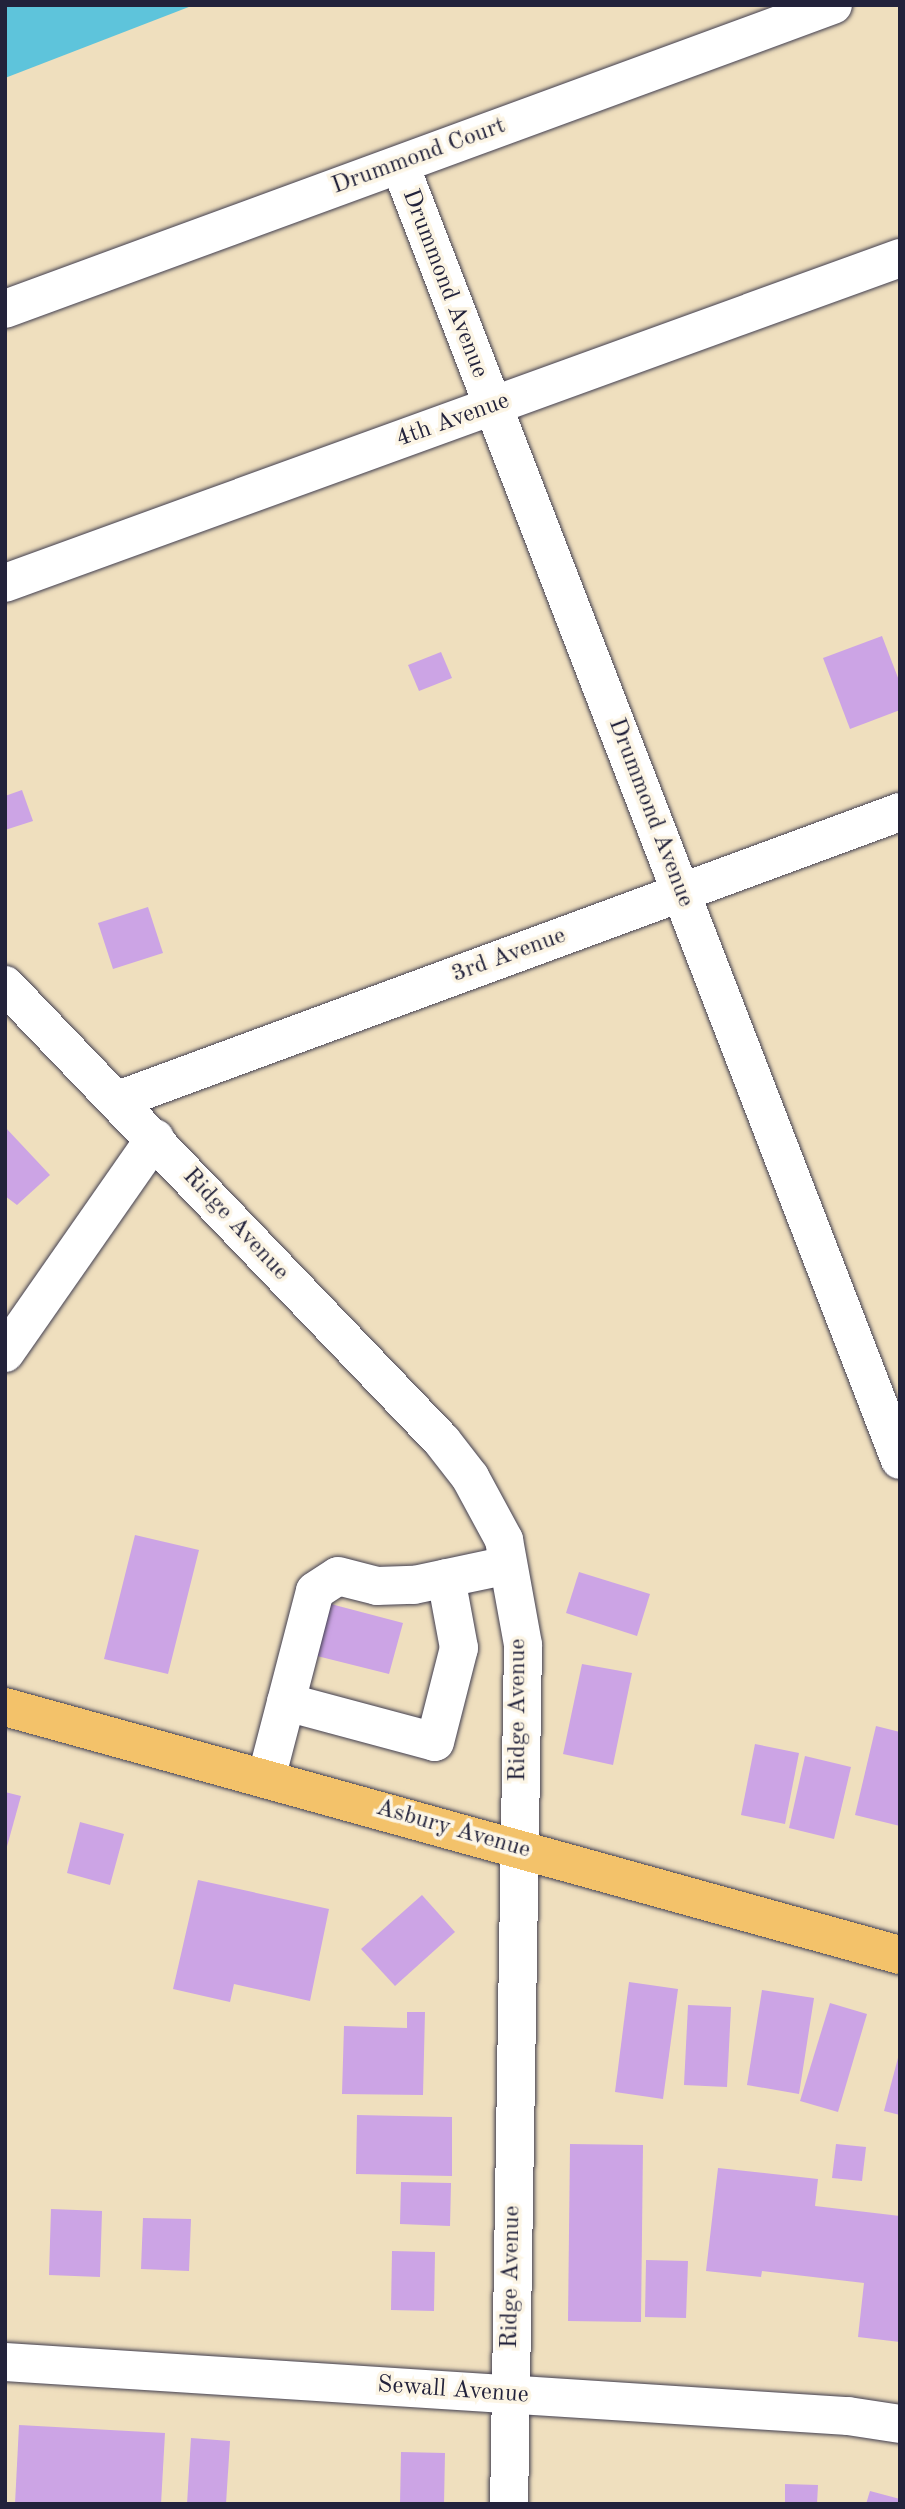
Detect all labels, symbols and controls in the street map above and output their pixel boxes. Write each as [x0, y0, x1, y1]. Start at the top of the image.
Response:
street label: Drummond Court [328, 112, 510, 202]
street label: Drummond Avenue [395, 186, 493, 382]
street label: 4th Avenue [392, 387, 514, 455]
street label: Drummond Avenue [601, 715, 699, 911]
street label: 3rd Avenue [448, 922, 570, 990]
street label: Ridge Avenue [176, 1163, 294, 1287]
street label: Ridge Avenue [505, 1638, 533, 1782]
street label: Asbury Avenue [372, 1794, 534, 1866]
street label: Ridge Avenue [496, 2205, 528, 2349]
street label: Sewall Avenue [376, 2371, 530, 2411]

